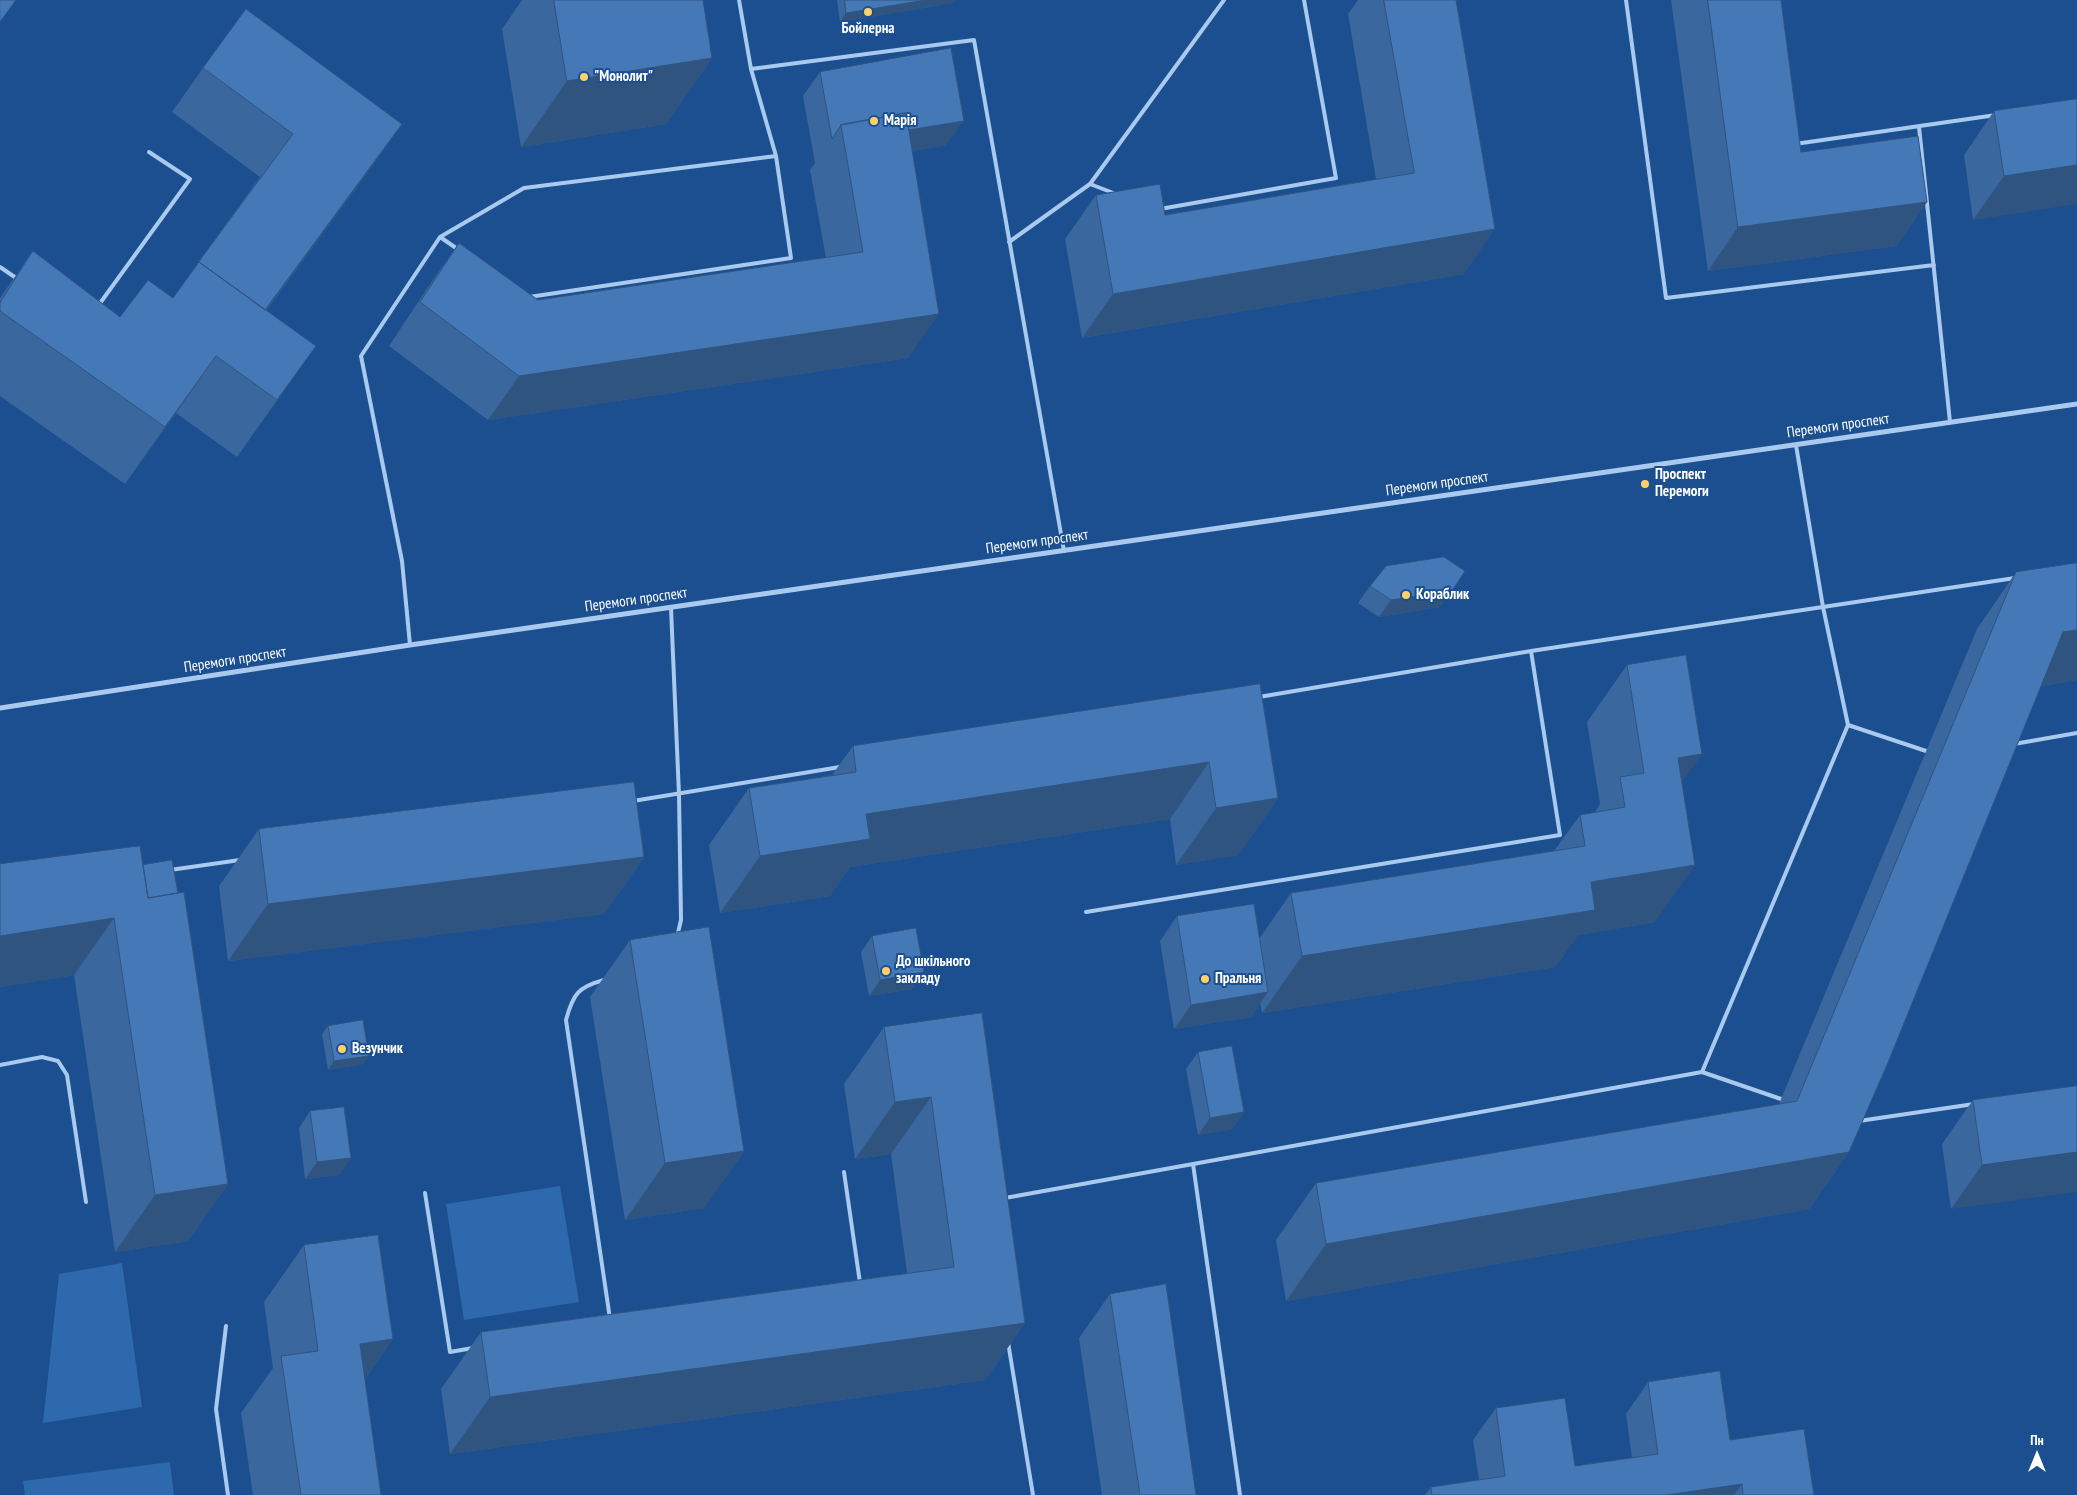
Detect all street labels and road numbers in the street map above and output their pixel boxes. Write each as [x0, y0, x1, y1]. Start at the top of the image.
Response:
street label: Перемоги проспект [1786, 410, 1890, 442]
street label: Перемоги проспект [1385, 468, 1489, 500]
street label: Перемоги проспект [985, 526, 1089, 558]
street label: Перемоги проспект [584, 584, 688, 616]
street label: Перемоги проспект [183, 643, 287, 677]

